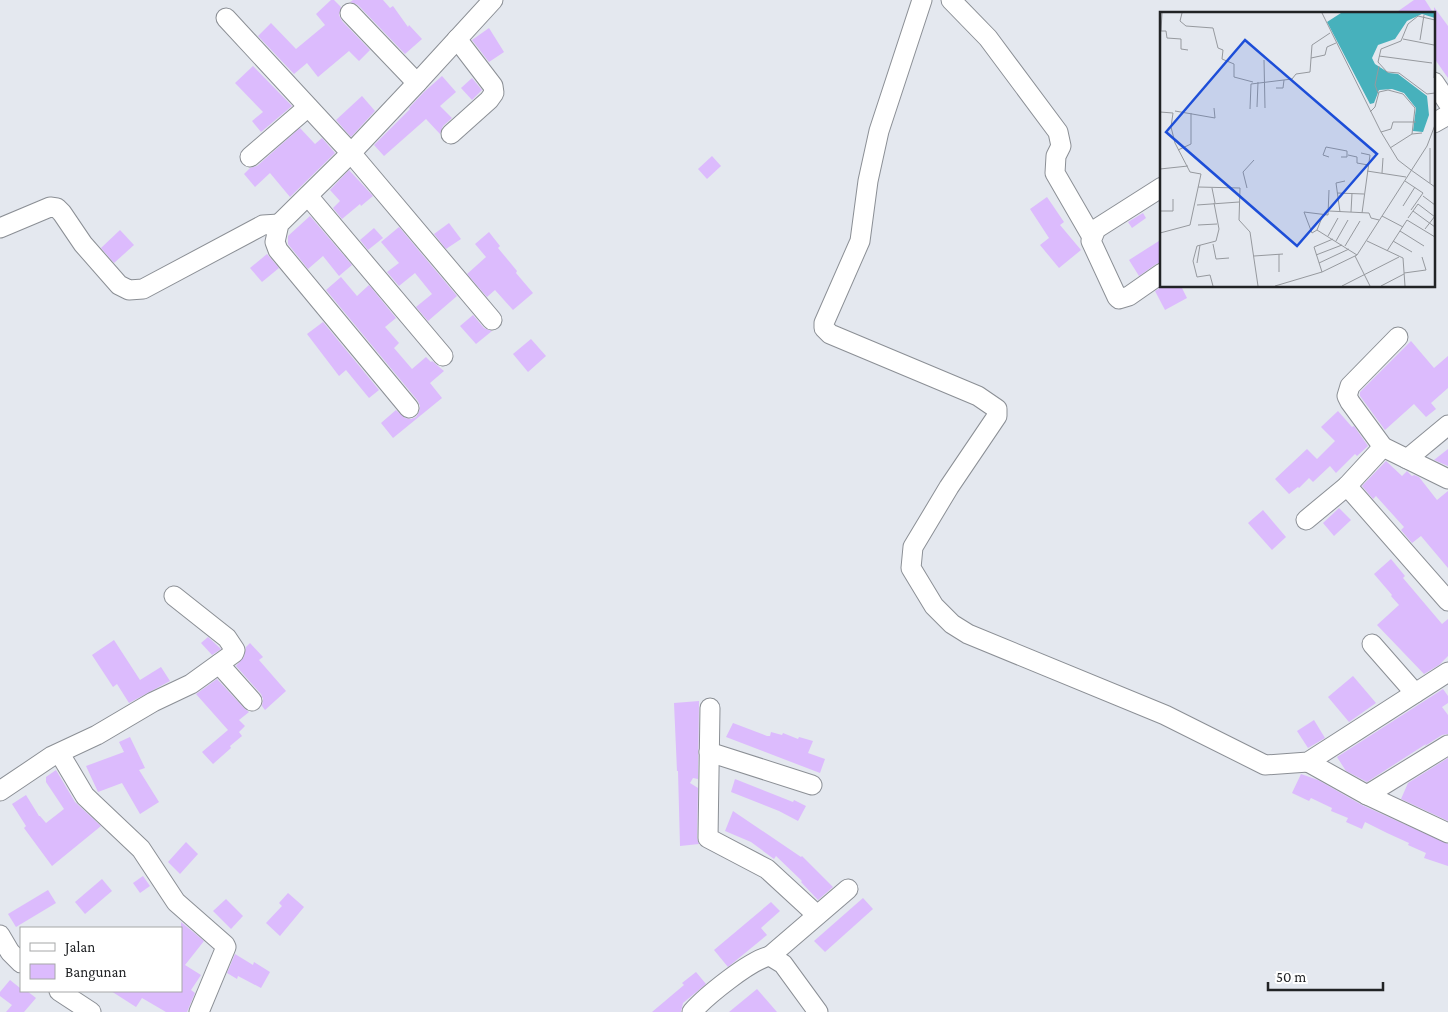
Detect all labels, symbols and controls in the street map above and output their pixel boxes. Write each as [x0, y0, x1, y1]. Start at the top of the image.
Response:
inset map [1160, 12, 1436, 288]
legend [20, 927, 182, 992]
text: Jalan [63, 939, 95, 956]
scale bar [1268, 960, 1383, 992]
text: Bangunan [65, 964, 126, 981]
text: 50 m [1276, 969, 1306, 985]

